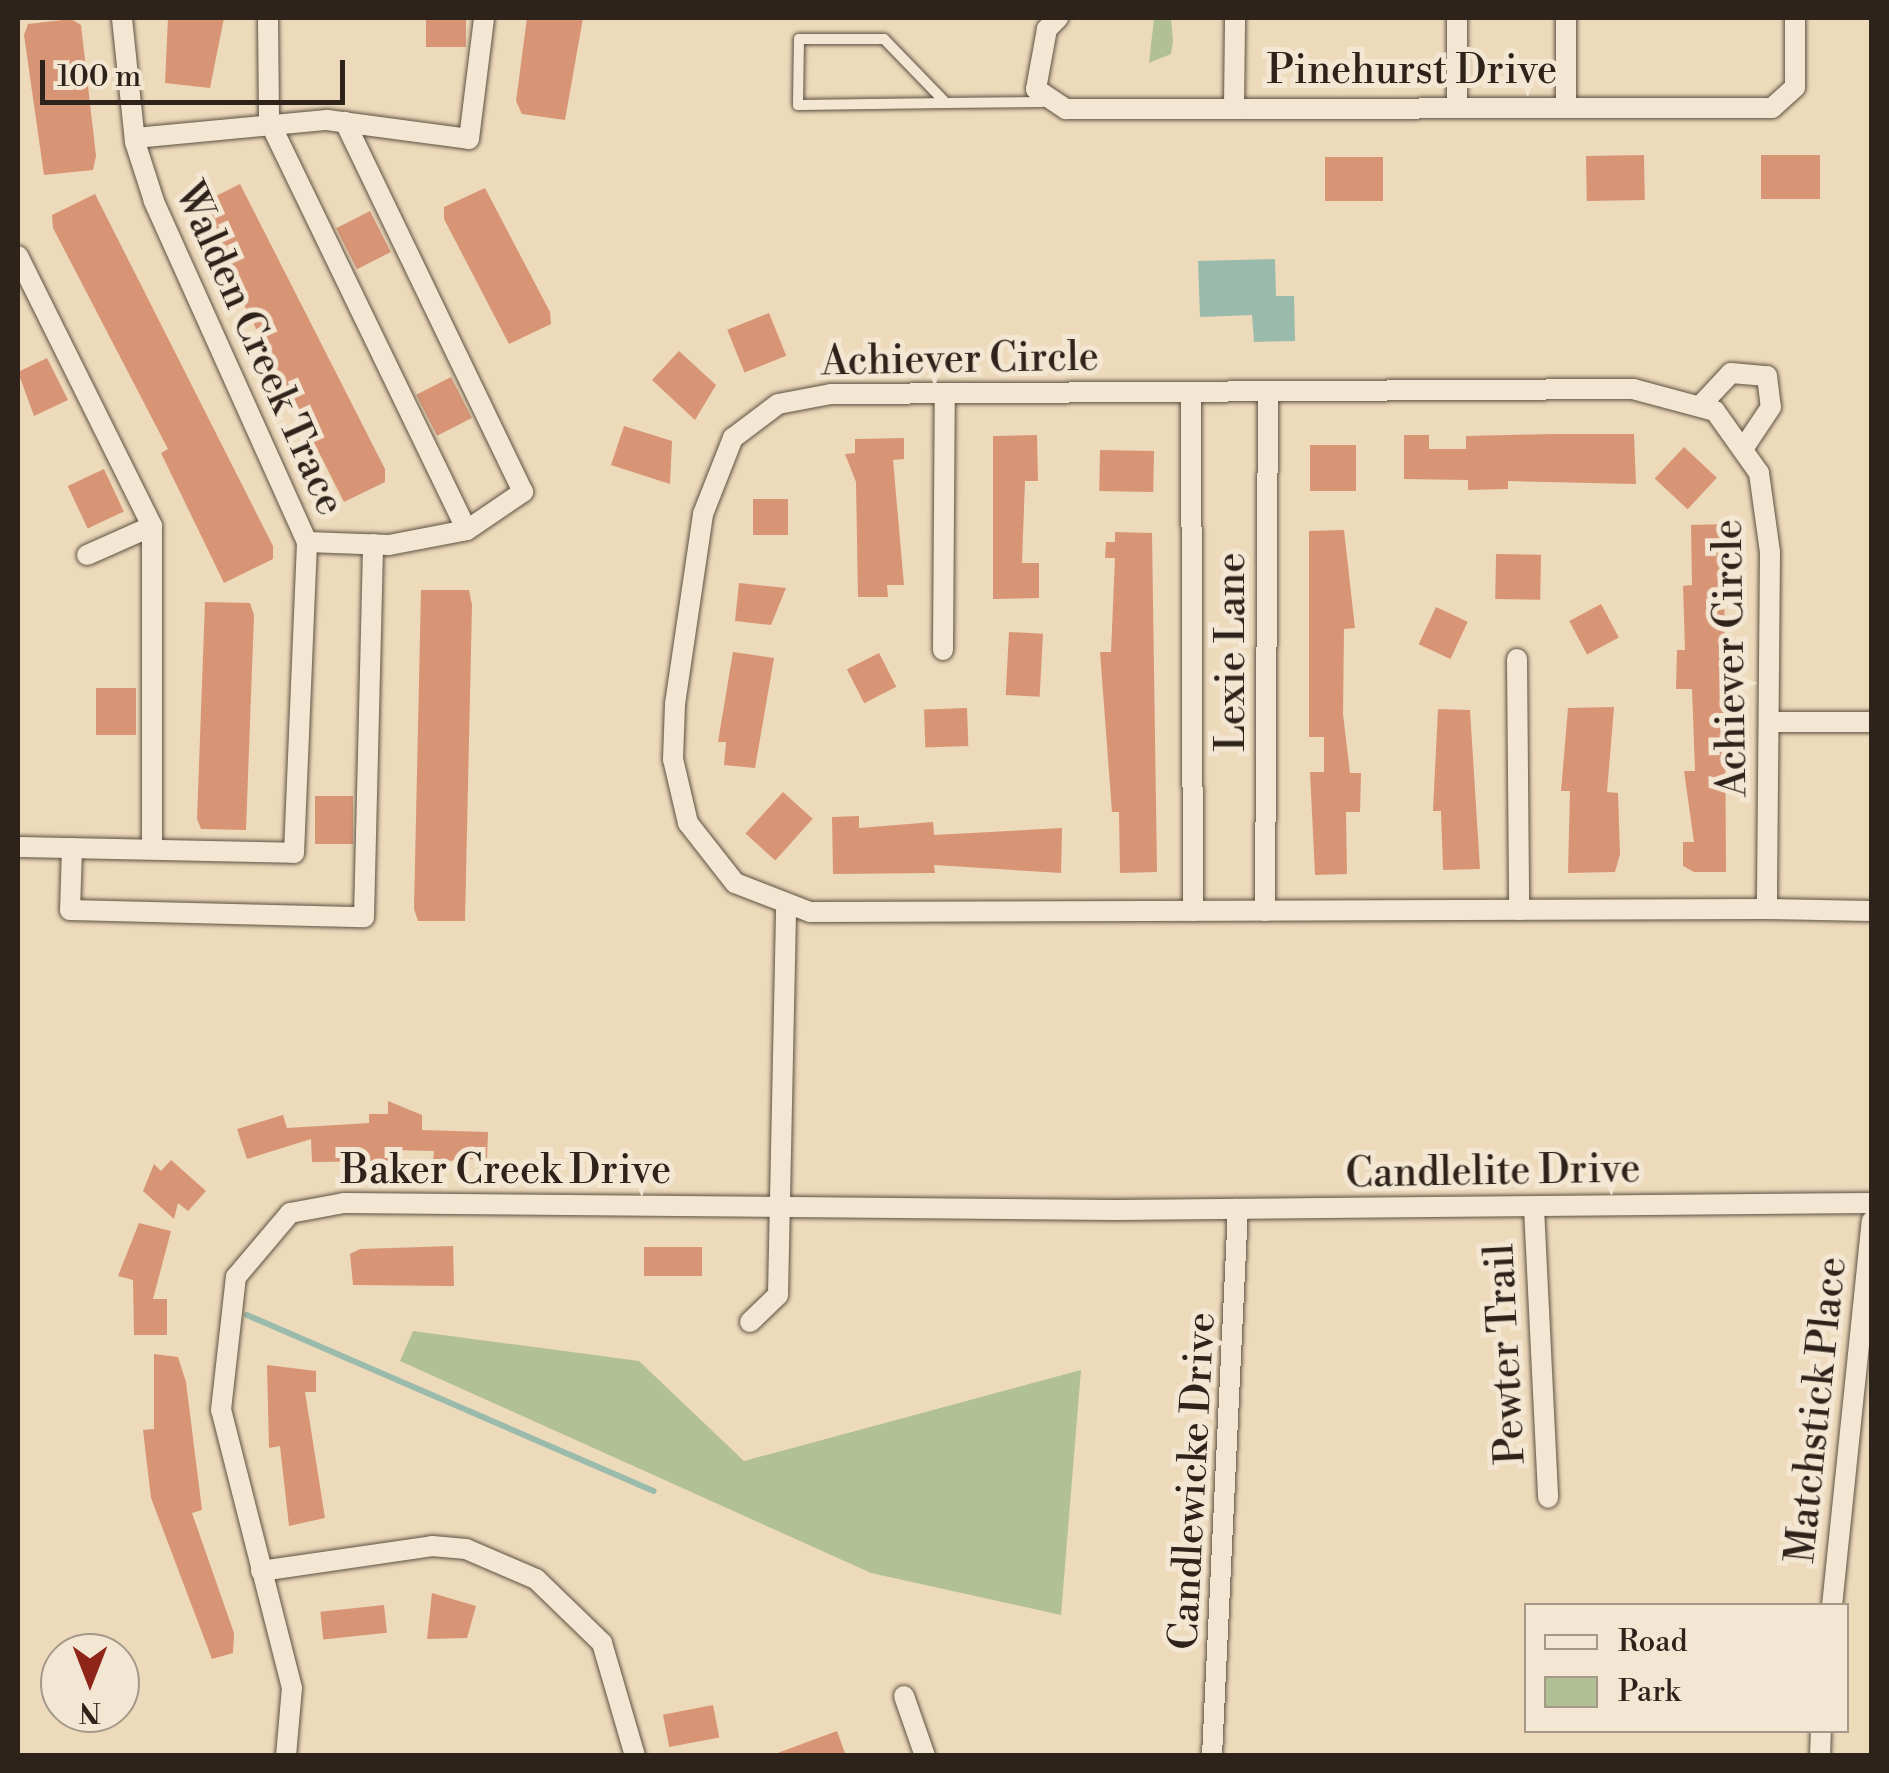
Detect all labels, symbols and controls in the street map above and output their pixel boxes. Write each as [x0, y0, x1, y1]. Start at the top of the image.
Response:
scale bar [45, 40, 350, 102]
street label: Pinehurst Drive [1267, 47, 1557, 95]
text: 100 m [57, 58, 141, 96]
street label: Walden Creek Trace [164, 175, 354, 523]
street label: Achiever Circle [821, 334, 1099, 386]
street label: Achiever Circle [1705, 519, 1757, 797]
street label: Lexie Lane [1208, 552, 1256, 752]
street label: Candlelite Drive [1345, 1145, 1641, 1199]
street label: Baker Creek Drive [341, 1147, 671, 1195]
street label: Pewter Trail [1476, 1242, 1536, 1466]
street label: Matchstick Place [1777, 1255, 1857, 1565]
street label: Candlewicke Drive [1160, 1311, 1226, 1651]
legend [1524, 1603, 1849, 1733]
text: Road [1618, 1623, 1688, 1661]
north arrow [40, 1633, 140, 1733]
text: Park [1618, 1673, 1680, 1711]
text: N [79, 1694, 101, 1729]

